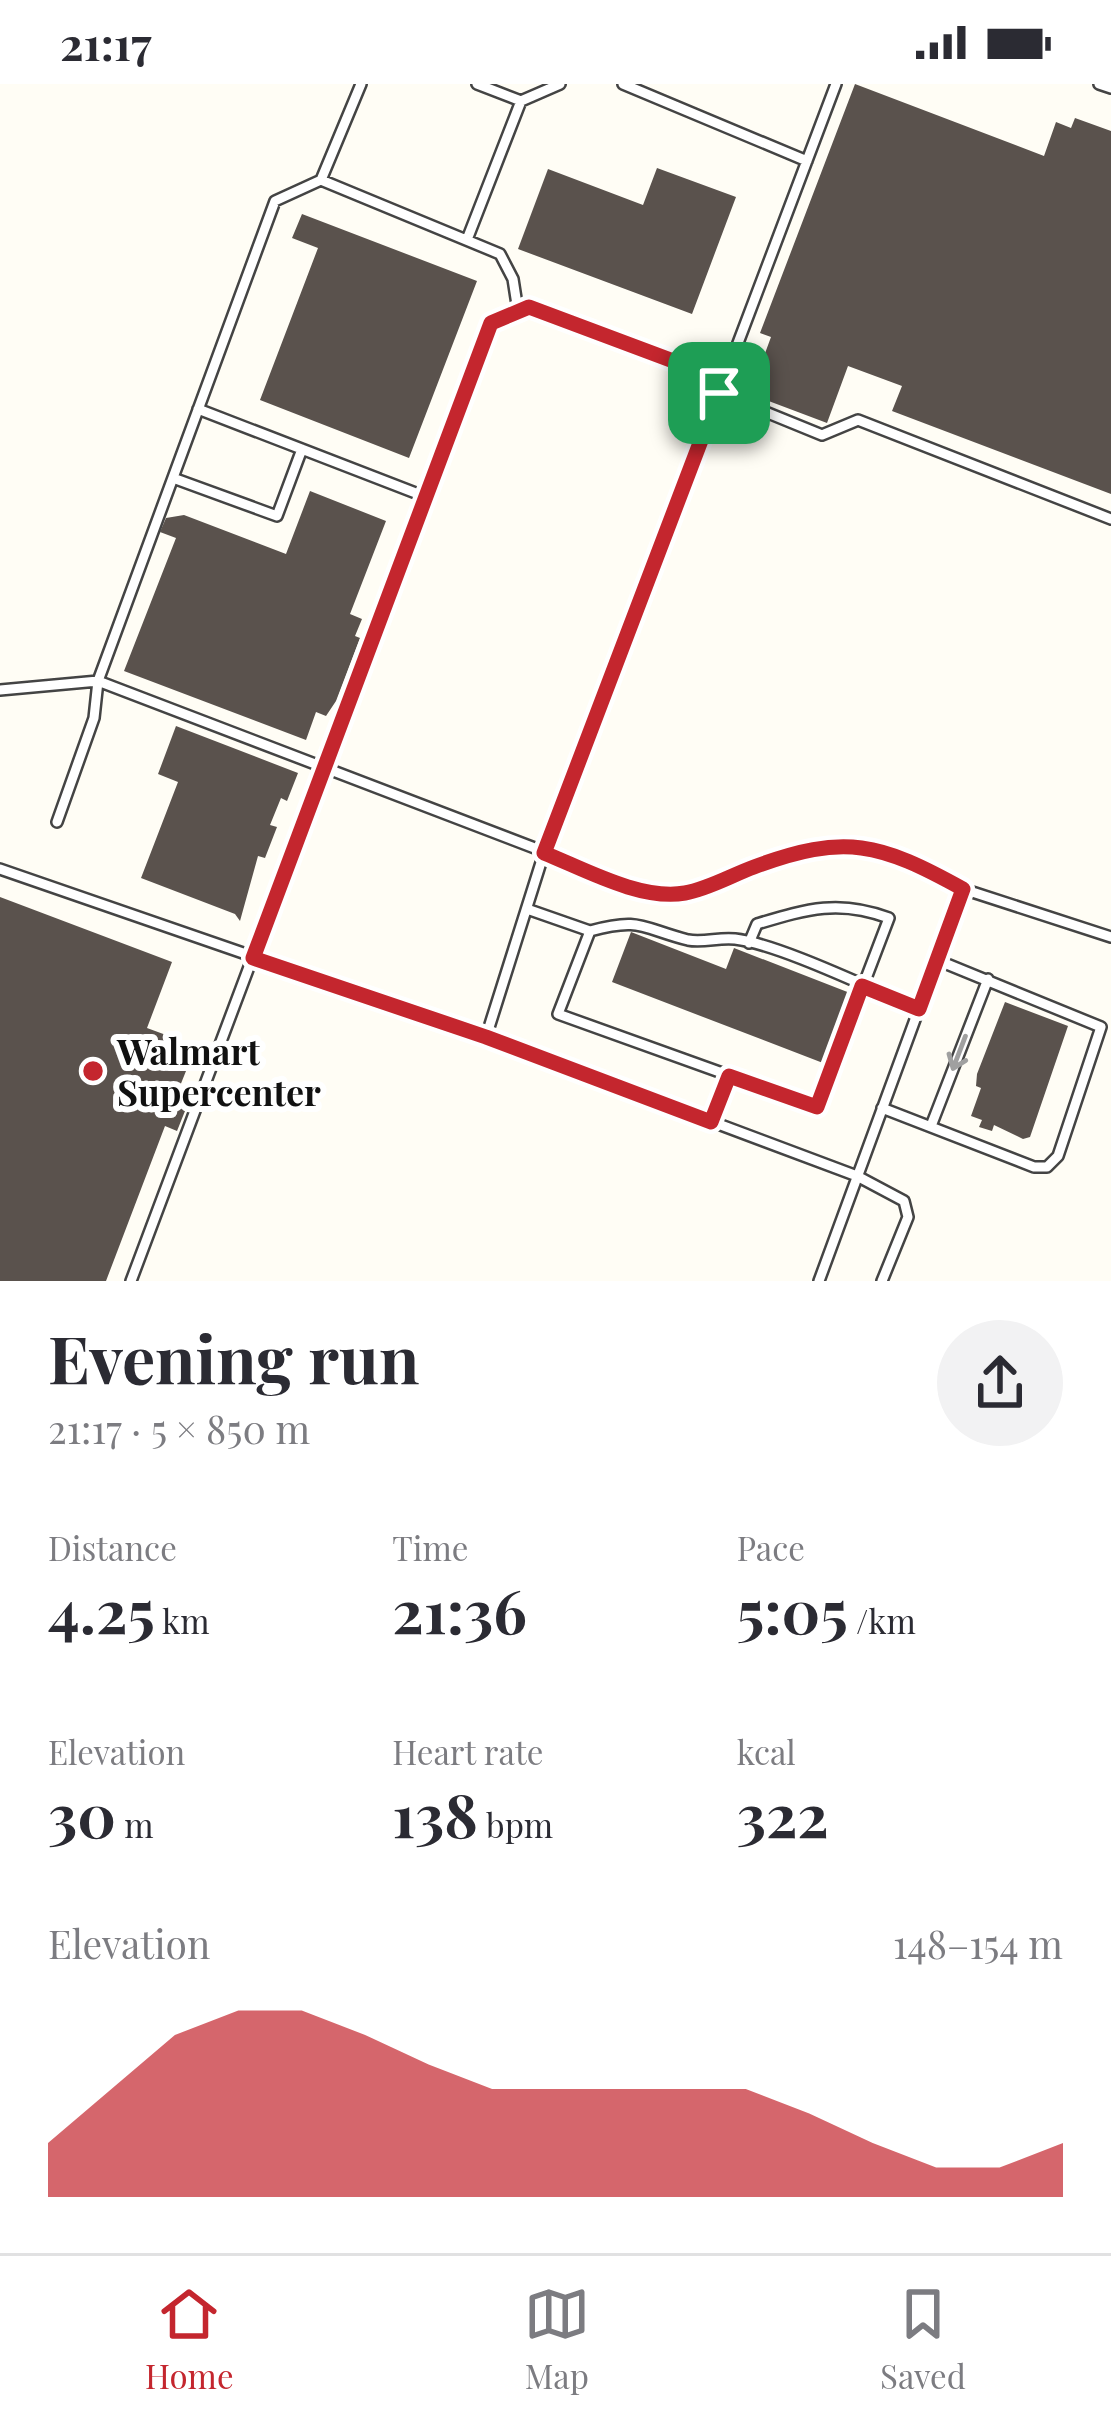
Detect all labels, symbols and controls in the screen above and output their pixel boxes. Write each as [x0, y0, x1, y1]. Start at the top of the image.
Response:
text: 21:17 [60, 12, 152, 72]
pin [668, 342, 770, 444]
icon: arrive [686, 360, 752, 426]
place label: Walmart Supercenter [116, 1026, 321, 1115]
one-way arrow [947, 1033, 969, 1070]
marker: Walmart Supercenter [80, 1058, 106, 1084]
text: Evening run [48, 1313, 420, 1401]
button: share [937, 1320, 1063, 1446]
text: 21:17 · 5 × 850 m [48, 1402, 310, 1454]
text: Distance [48, 1525, 177, 1569]
text: Time [392, 1525, 469, 1569]
text: Pace [737, 1525, 805, 1569]
text: 4.25 [48, 1569, 155, 1649]
text: 21:36 [392, 1569, 527, 1649]
text: 5:05 [737, 1569, 848, 1649]
text: km [155, 1598, 210, 1642]
text: /km [848, 1598, 916, 1642]
text: Elevation [48, 1729, 185, 1773]
text: Heart rate [392, 1729, 543, 1773]
text: kcal [737, 1729, 796, 1773]
text: 30 [48, 1773, 116, 1853]
text: 138 [392, 1773, 478, 1853]
text: 322 [737, 1773, 829, 1853]
text: m [116, 1802, 154, 1846]
text: bpm [478, 1802, 553, 1846]
text: Elevation [48, 1917, 210, 1969]
text: 148–154 m [893, 1917, 1063, 1969]
tab: Home [145, 2281, 234, 2397]
tab: Map [524, 2281, 590, 2397]
tab: Saved [880, 2281, 966, 2397]

